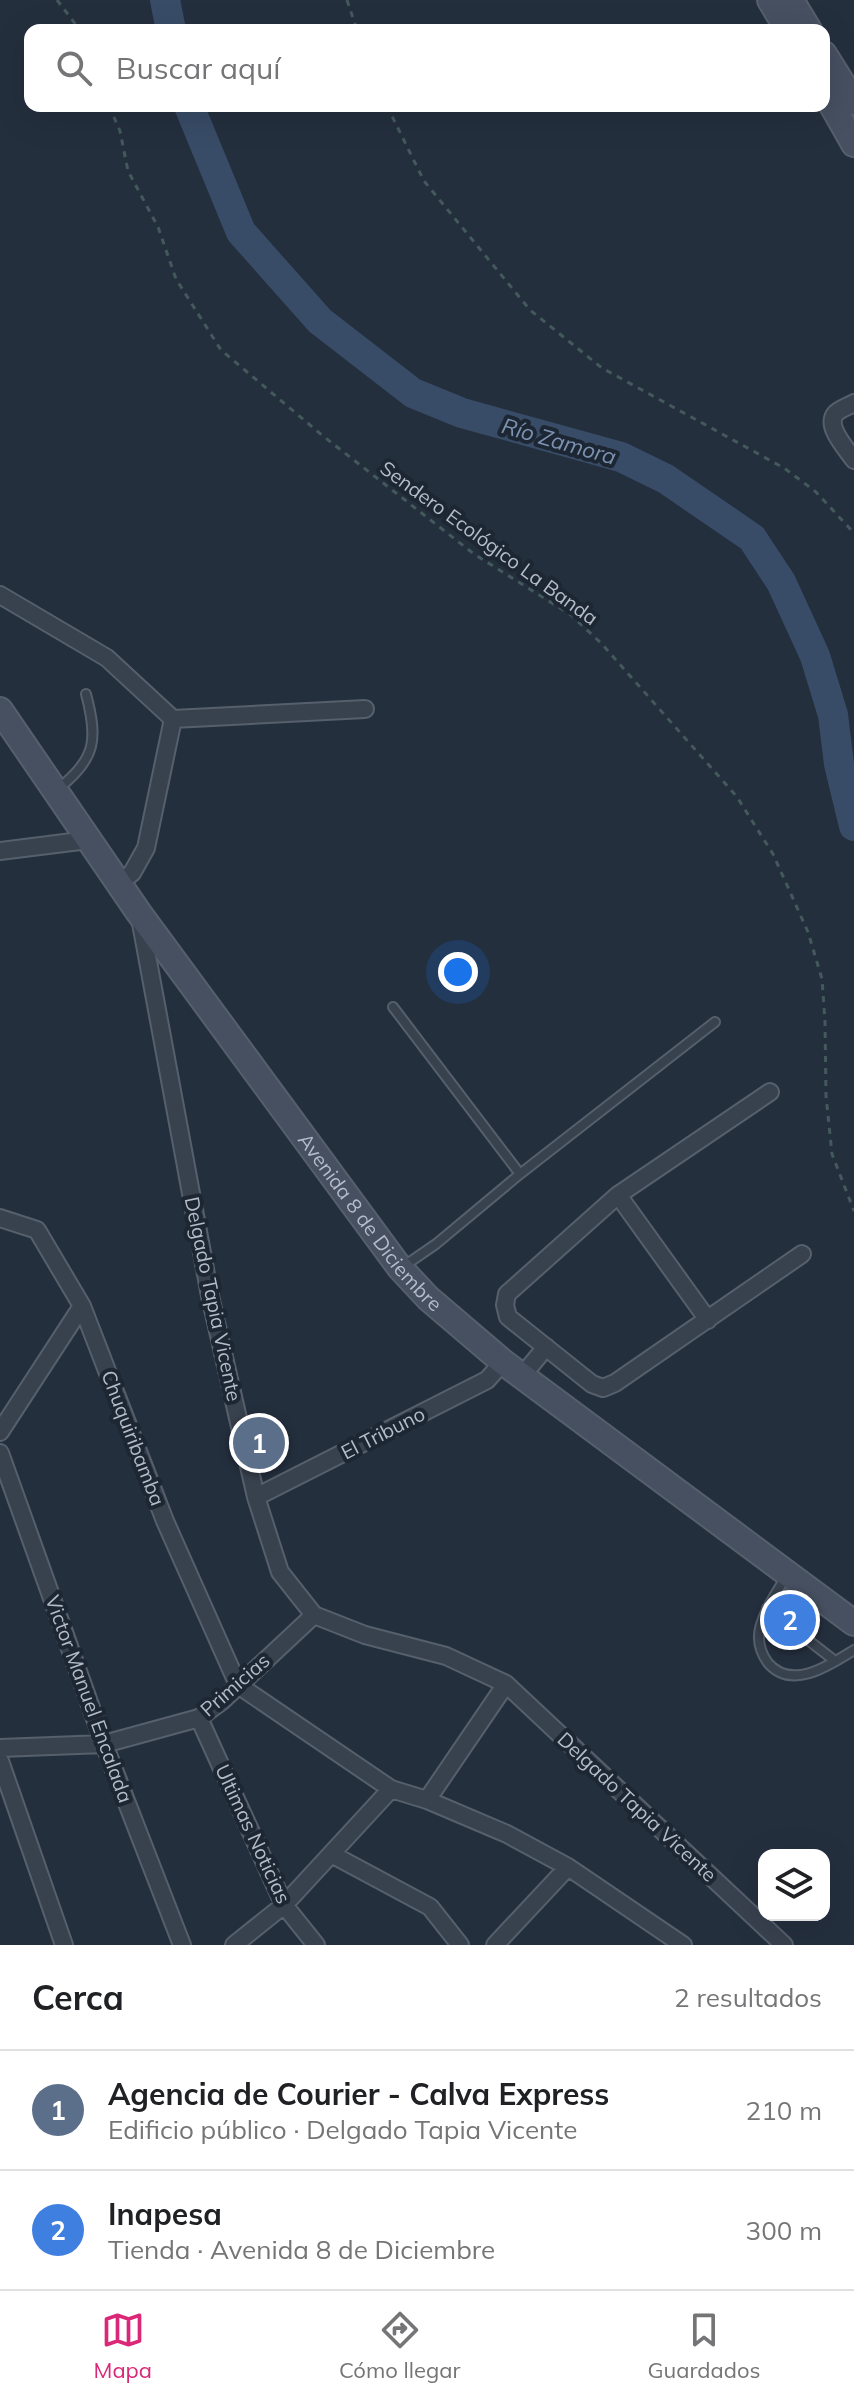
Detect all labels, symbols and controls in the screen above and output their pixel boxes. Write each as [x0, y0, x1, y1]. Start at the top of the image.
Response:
search box [24, 24, 830, 112]
icon: search [52, 46, 96, 90]
text: Buscar aquí [116, 49, 281, 87]
water label: Río Zamora [499, 411, 619, 471]
street label: Sendero Ecológico La Banda [375, 455, 603, 630]
your location [438, 952, 478, 992]
street label: Avenida 8 de Diciembre [293, 1128, 447, 1316]
street label: Delgado Tapia Vicente [180, 1194, 247, 1404]
street label: Chuquiribamba [96, 1367, 171, 1509]
street label: El Tribuno [337, 1401, 429, 1464]
pin: 1 [233, 1413, 285, 1473]
pin: 2 [764, 1590, 816, 1650]
street label: Victor Manuel Encalada [40, 1592, 139, 1806]
street label: Primicias [195, 1648, 274, 1722]
street label: Delgado Tapia Vicente [553, 1726, 722, 1887]
street label: Ultimas Noticias [210, 1760, 297, 1907]
map controls [758, 1849, 830, 1921]
button: layers [758, 1849, 830, 1921]
text: Cerca [32, 1976, 124, 2019]
text: 2 resultados [674, 1981, 822, 2014]
text: Agencia de Courier - Calva Express [108, 2075, 609, 2113]
text: 1 [50, 2094, 66, 2127]
text: 210 m [746, 2094, 822, 2127]
text: Edificio público · Delgado Tapia Vicente [108, 2113, 577, 2146]
text: Inapesa [108, 2195, 222, 2233]
text: 2 [50, 2214, 66, 2247]
text: 300 m [746, 2214, 822, 2247]
text: Tienda · Avenida 8 de Diciembre [108, 2233, 495, 2266]
tab: Mapa [94, 2308, 152, 2384]
tab: Cómo llegar [339, 2308, 460, 2384]
tab: Guardados [648, 2308, 760, 2384]

